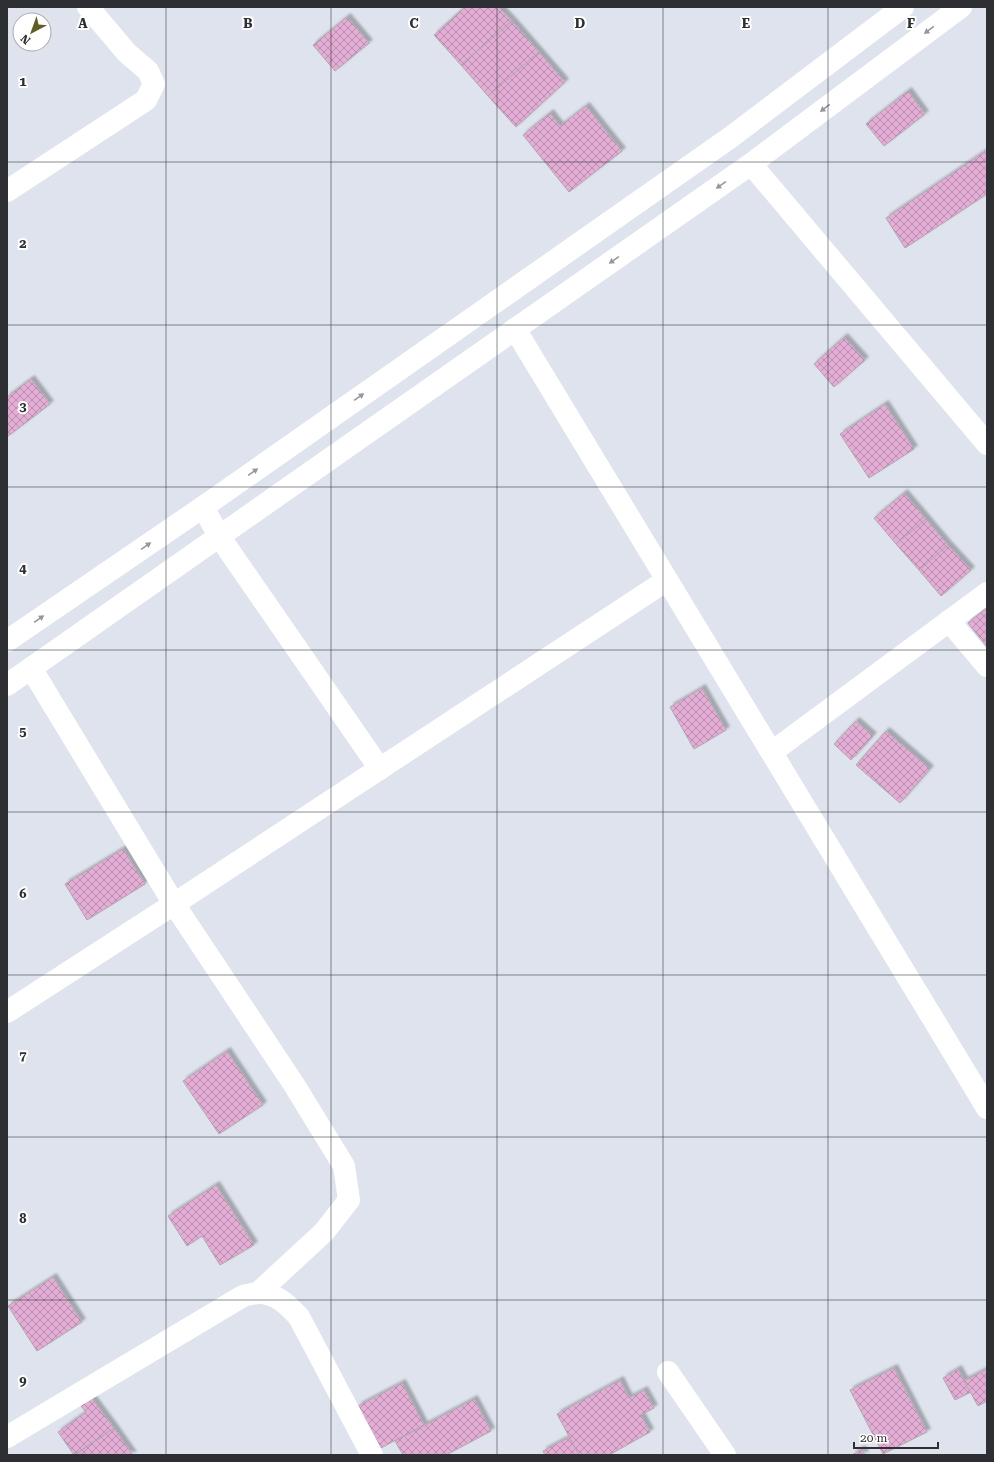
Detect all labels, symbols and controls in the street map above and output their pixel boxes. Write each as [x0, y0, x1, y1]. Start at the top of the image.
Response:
north arrow [12, 12, 52, 52]
text: A [78, 16, 88, 31]
text: B [243, 16, 253, 31]
text: C [409, 16, 419, 31]
text: D [575, 16, 585, 31]
text: E [742, 16, 750, 31]
text: F [907, 16, 915, 31]
one-way arrow [924, 26, 935, 35]
text: N [18, 31, 33, 47]
text: 1 [19, 74, 27, 89]
one-way arrow [820, 104, 831, 112]
one-way arrow [715, 181, 726, 189]
text: 2 [19, 236, 27, 251]
one-way arrow [609, 256, 619, 264]
one-way arrow [354, 393, 365, 401]
text: 3 [19, 399, 27, 414]
one-way arrow [248, 468, 258, 476]
one-way arrow [141, 542, 151, 550]
text: 4 [19, 561, 27, 576]
one-way arrow [34, 615, 44, 623]
text: 5 [19, 724, 27, 739]
text: 6 [19, 886, 27, 901]
text: 7 [19, 1048, 27, 1063]
text: 8 [19, 1211, 27, 1226]
text: 9 [19, 1373, 27, 1388]
scale bar [854, 1424, 938, 1450]
text: 20 m [860, 1431, 887, 1445]

